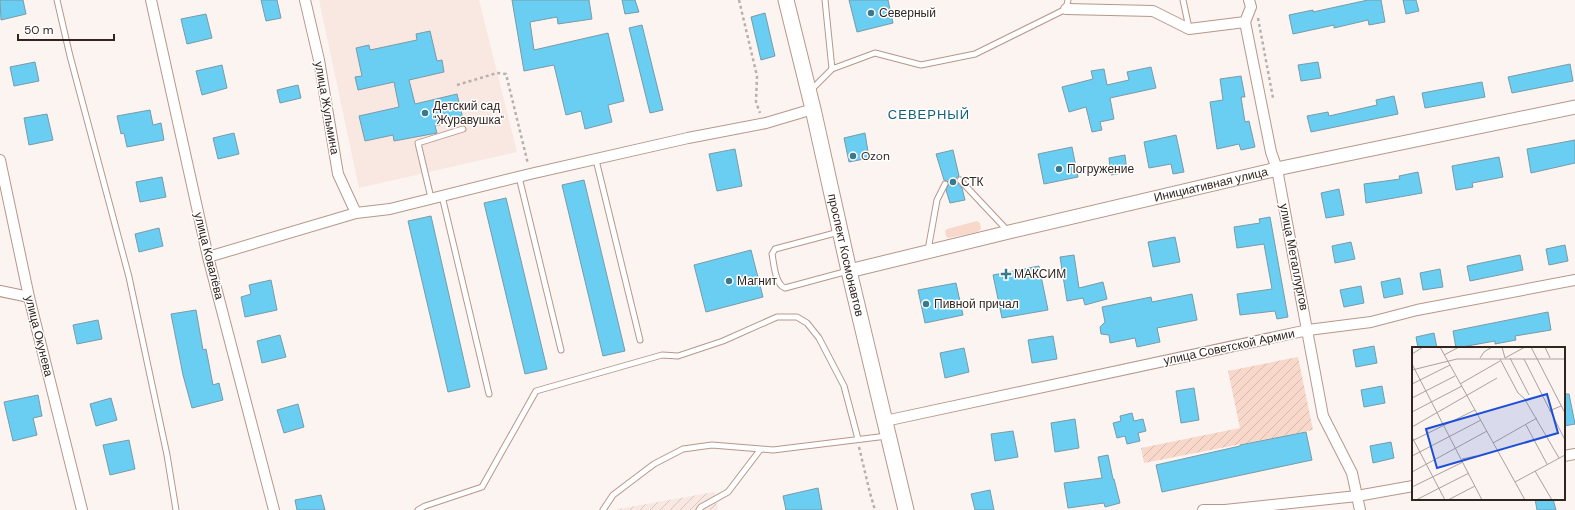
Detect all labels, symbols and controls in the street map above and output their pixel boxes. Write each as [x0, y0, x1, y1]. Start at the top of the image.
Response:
place label: Северный [879, 5, 936, 21]
marker: Северный [866, 8, 876, 18]
scale bar [18, 16, 114, 42]
text: 50 m [24, 22, 53, 38]
street label: улица Жульмина [311, 60, 343, 156]
place label: Детский сад "Журавушка" [433, 98, 505, 128]
district label: СЕВЕРНЫЙ [888, 106, 970, 123]
marker: Детский сад "Журавушка" [420, 108, 430, 118]
place label: Ozon [861, 148, 890, 164]
marker: Ozon [848, 151, 858, 161]
place label: Погружение [1067, 161, 1134, 177]
street label: Инициативная улица [1152, 163, 1270, 206]
marker: Погружение [1054, 164, 1064, 174]
place label: СТК [961, 174, 984, 190]
marker: СТК [948, 177, 958, 187]
street label: проспект Космонавтов [824, 192, 868, 318]
street label: улица Металлургов [1276, 202, 1312, 312]
street label: улица Ковалёва [190, 211, 228, 302]
place label: МАКСИМ [1014, 266, 1066, 282]
marker: МАКСИМ [1001, 269, 1011, 279]
place label: Магнит [737, 273, 778, 289]
marker: Магнит [724, 276, 734, 286]
street label: улица Окунева [21, 294, 57, 379]
place label: Пивной причал [934, 296, 1019, 312]
marker: Пивной причал [921, 299, 931, 309]
street label: улица Советской Армии [1162, 325, 1296, 369]
inset map [1412, 347, 1565, 500]

